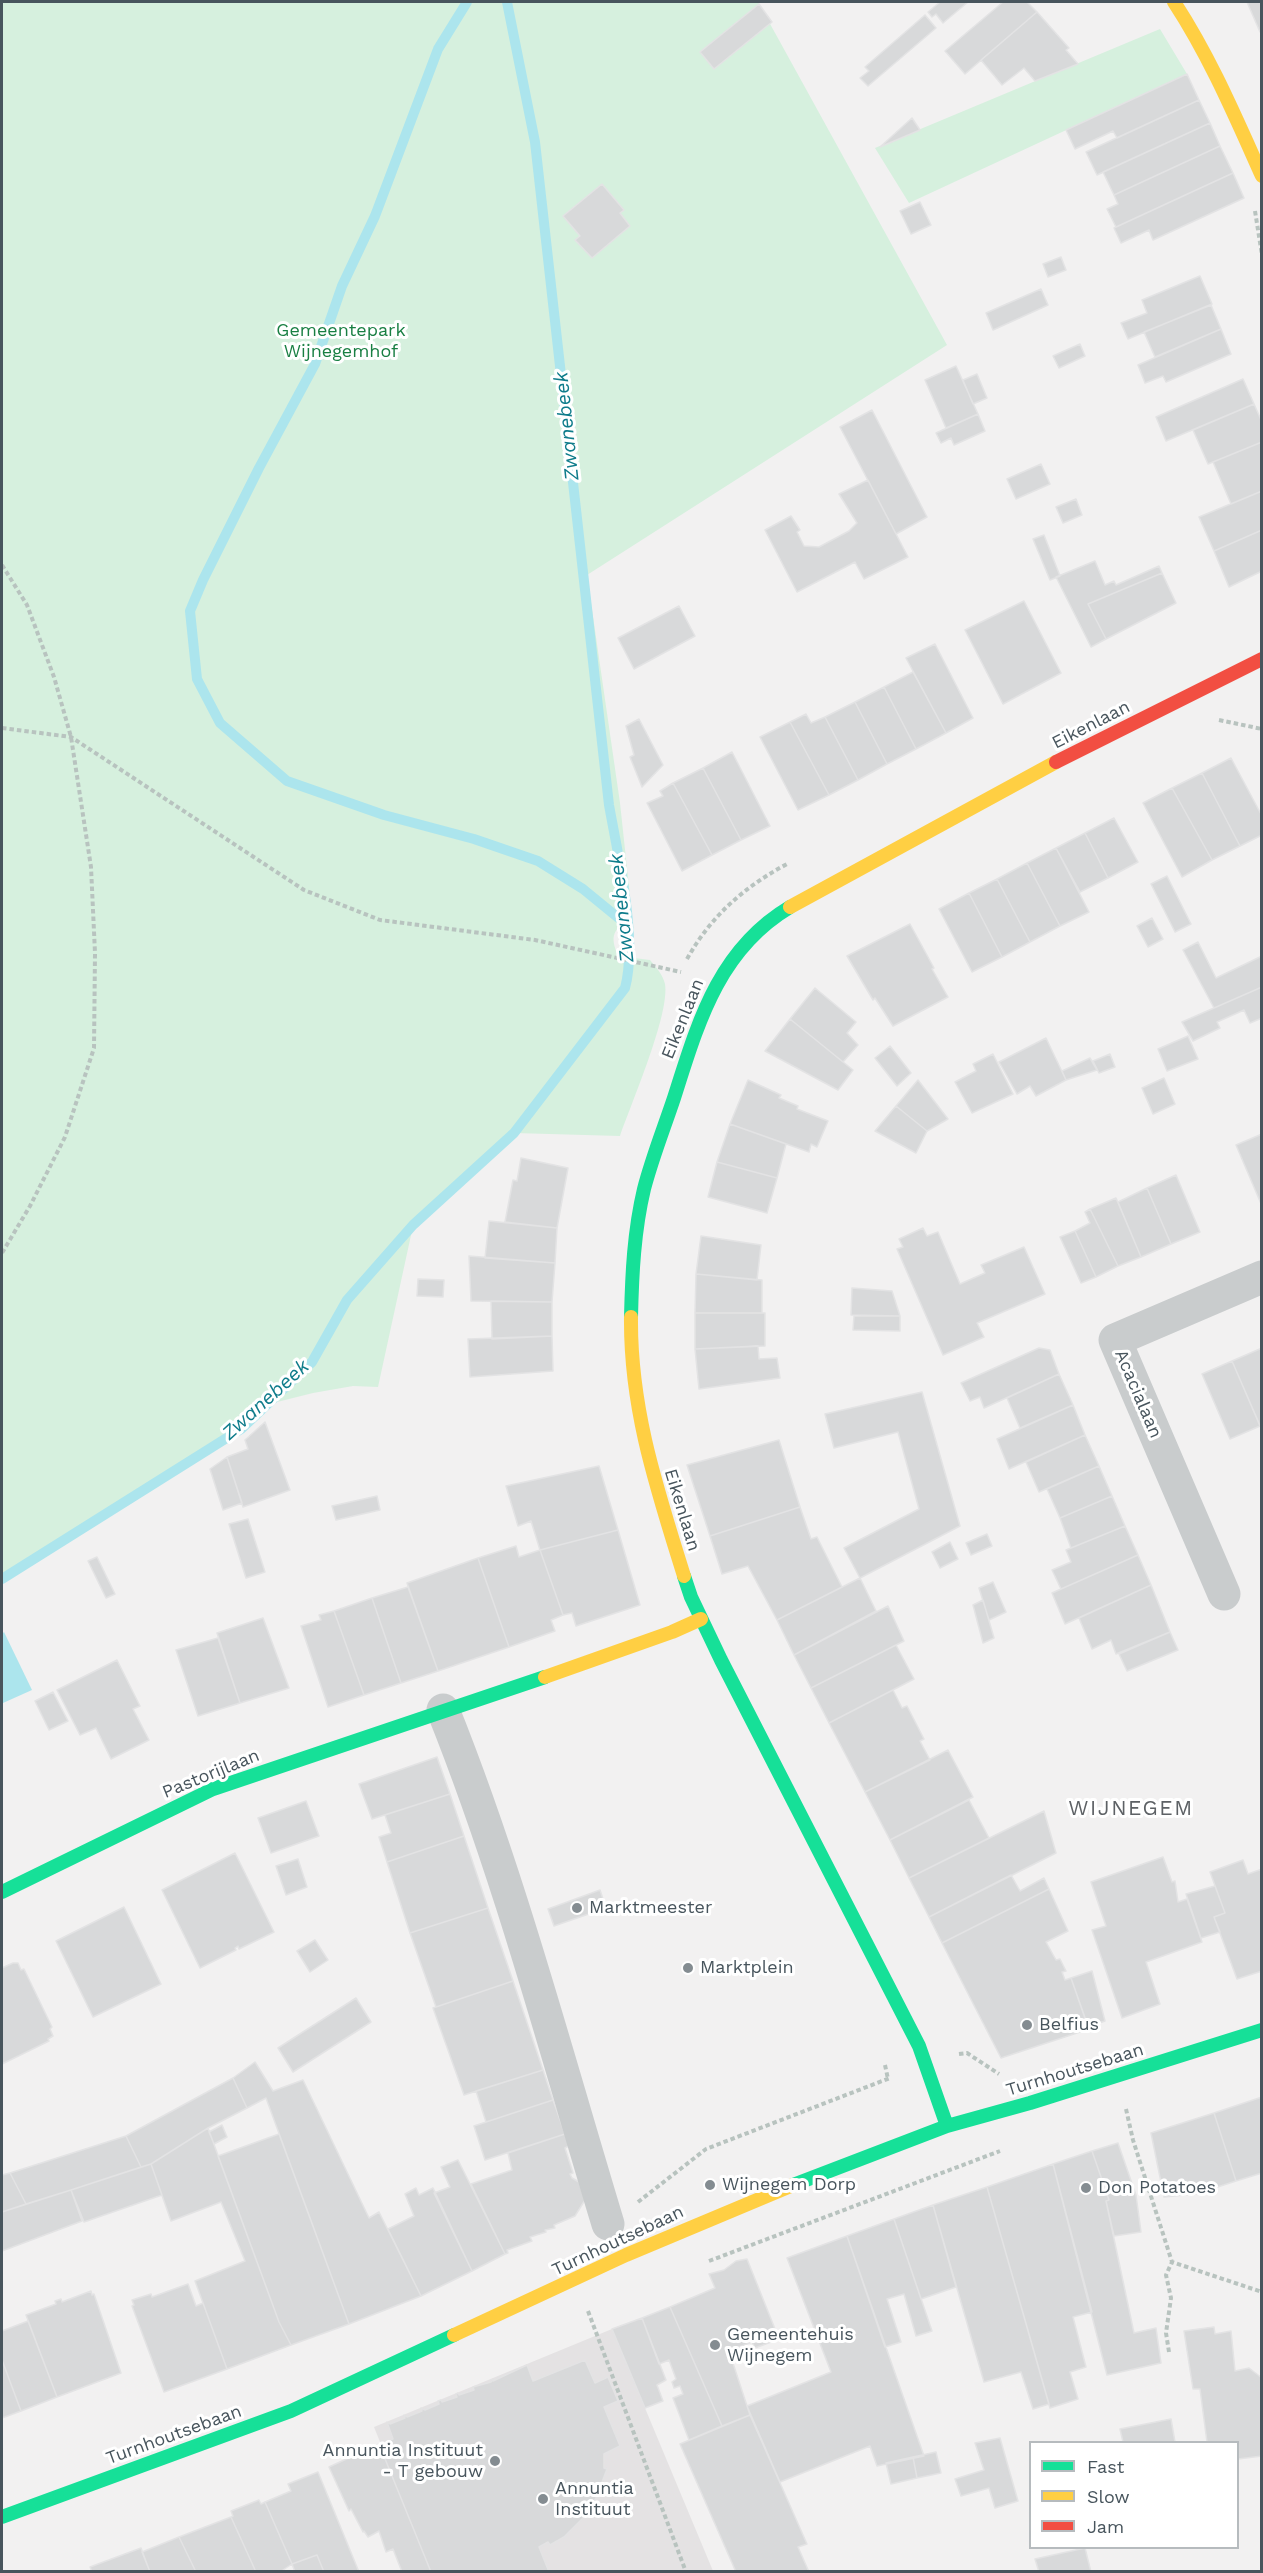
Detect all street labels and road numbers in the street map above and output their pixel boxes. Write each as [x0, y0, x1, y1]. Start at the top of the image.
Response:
street label: Eikenlaan [1048, 696, 1134, 754]
street label: Eikenlaan [657, 976, 709, 1062]
street label: Acacialaan [1110, 1346, 1166, 1442]
street label: Eikenlaan [659, 1466, 705, 1554]
street label: Pastorijlaan [159, 1745, 263, 1803]
street label: Turnhoutsebaan [1004, 2039, 1146, 2101]
street label: Turnhoutsebaan [549, 2201, 687, 2281]
street label: Turnhoutsebaan [103, 2400, 245, 2470]

